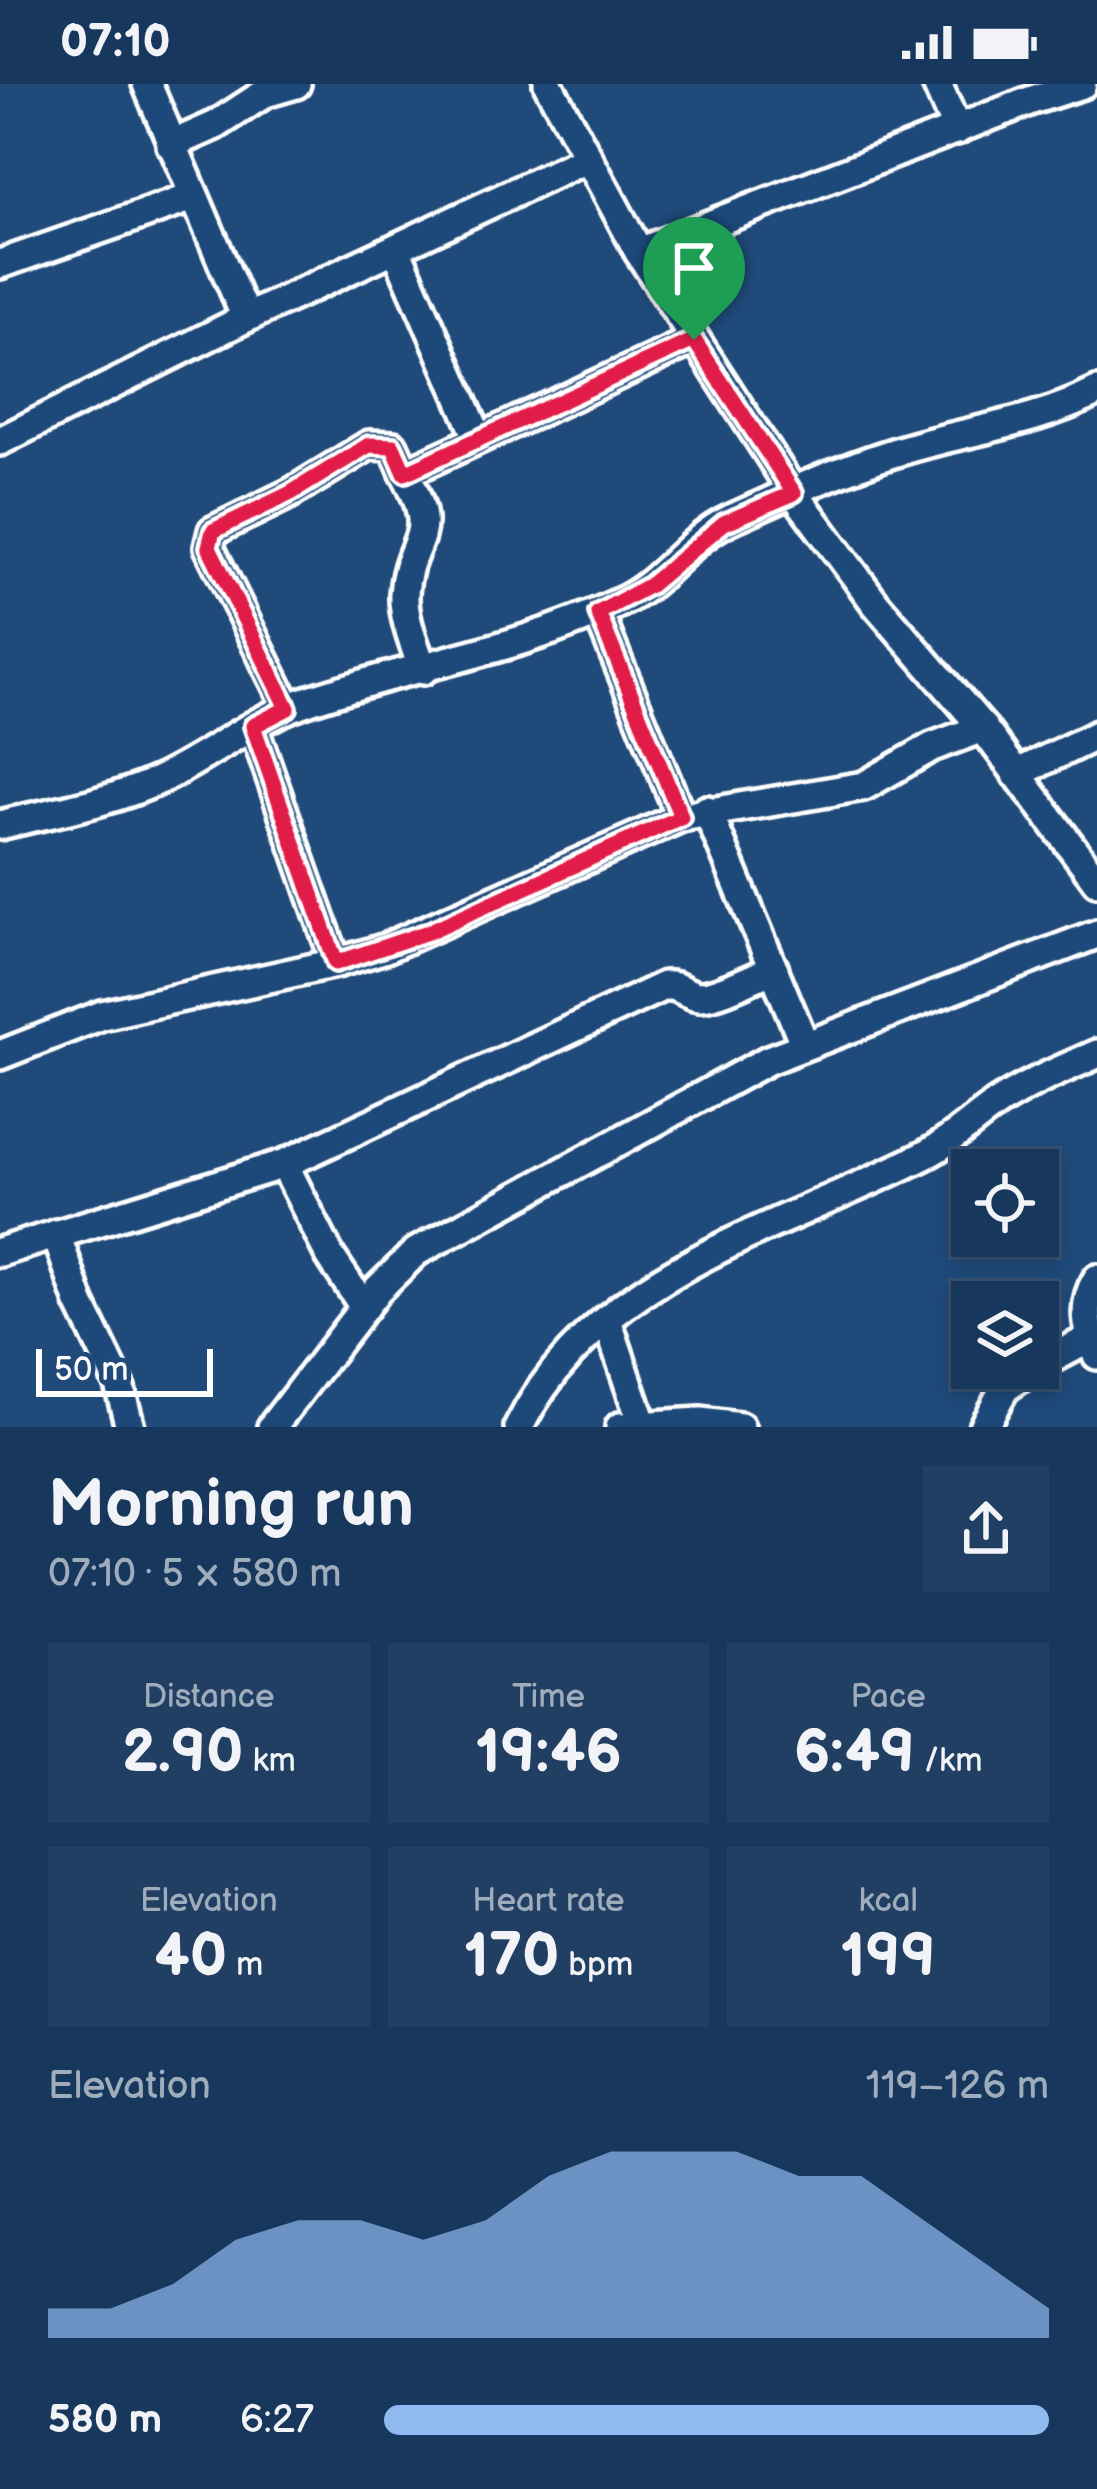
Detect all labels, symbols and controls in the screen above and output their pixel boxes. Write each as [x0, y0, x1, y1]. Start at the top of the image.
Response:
text: 07:10 [60, 15, 171, 70]
pin [643, 217, 745, 340]
icon: arrive [661, 235, 727, 301]
map controls [951, 1149, 1059, 1389]
button: locate [951, 1149, 1059, 1257]
button: layers [951, 1281, 1059, 1389]
scale bar [36, 1343, 213, 1396]
text: 50 m [54, 1350, 129, 1390]
text: Morning run [48, 1466, 414, 1545]
button: share [923, 1466, 1049, 1592]
text: 07:10 · 5 × 580 m [48, 1551, 342, 1598]
text: Distance [143, 1677, 275, 1717]
text: Time [512, 1677, 585, 1717]
text: Pace [851, 1677, 926, 1717]
text: 2.90 [122, 1717, 243, 1789]
text: 19:46 [475, 1717, 622, 1789]
text: 6:49 [794, 1717, 915, 1789]
text: km [243, 1741, 296, 1781]
text: /km [915, 1741, 982, 1781]
text: Elevation [140, 1881, 278, 1921]
text: Heart rate [472, 1881, 625, 1921]
text: kcal [859, 1881, 918, 1921]
text: 40 [154, 1921, 227, 1993]
text: 170 [464, 1921, 559, 1993]
text: 199 [840, 1921, 936, 1993]
text: m [227, 1945, 263, 1985]
text: bpm [559, 1945, 633, 1985]
text: Elevation [48, 2063, 211, 2110]
text: 119–126 m [866, 2063, 1049, 2110]
text: 580 m [48, 2397, 162, 2444]
text: 6:27 [240, 2397, 314, 2444]

